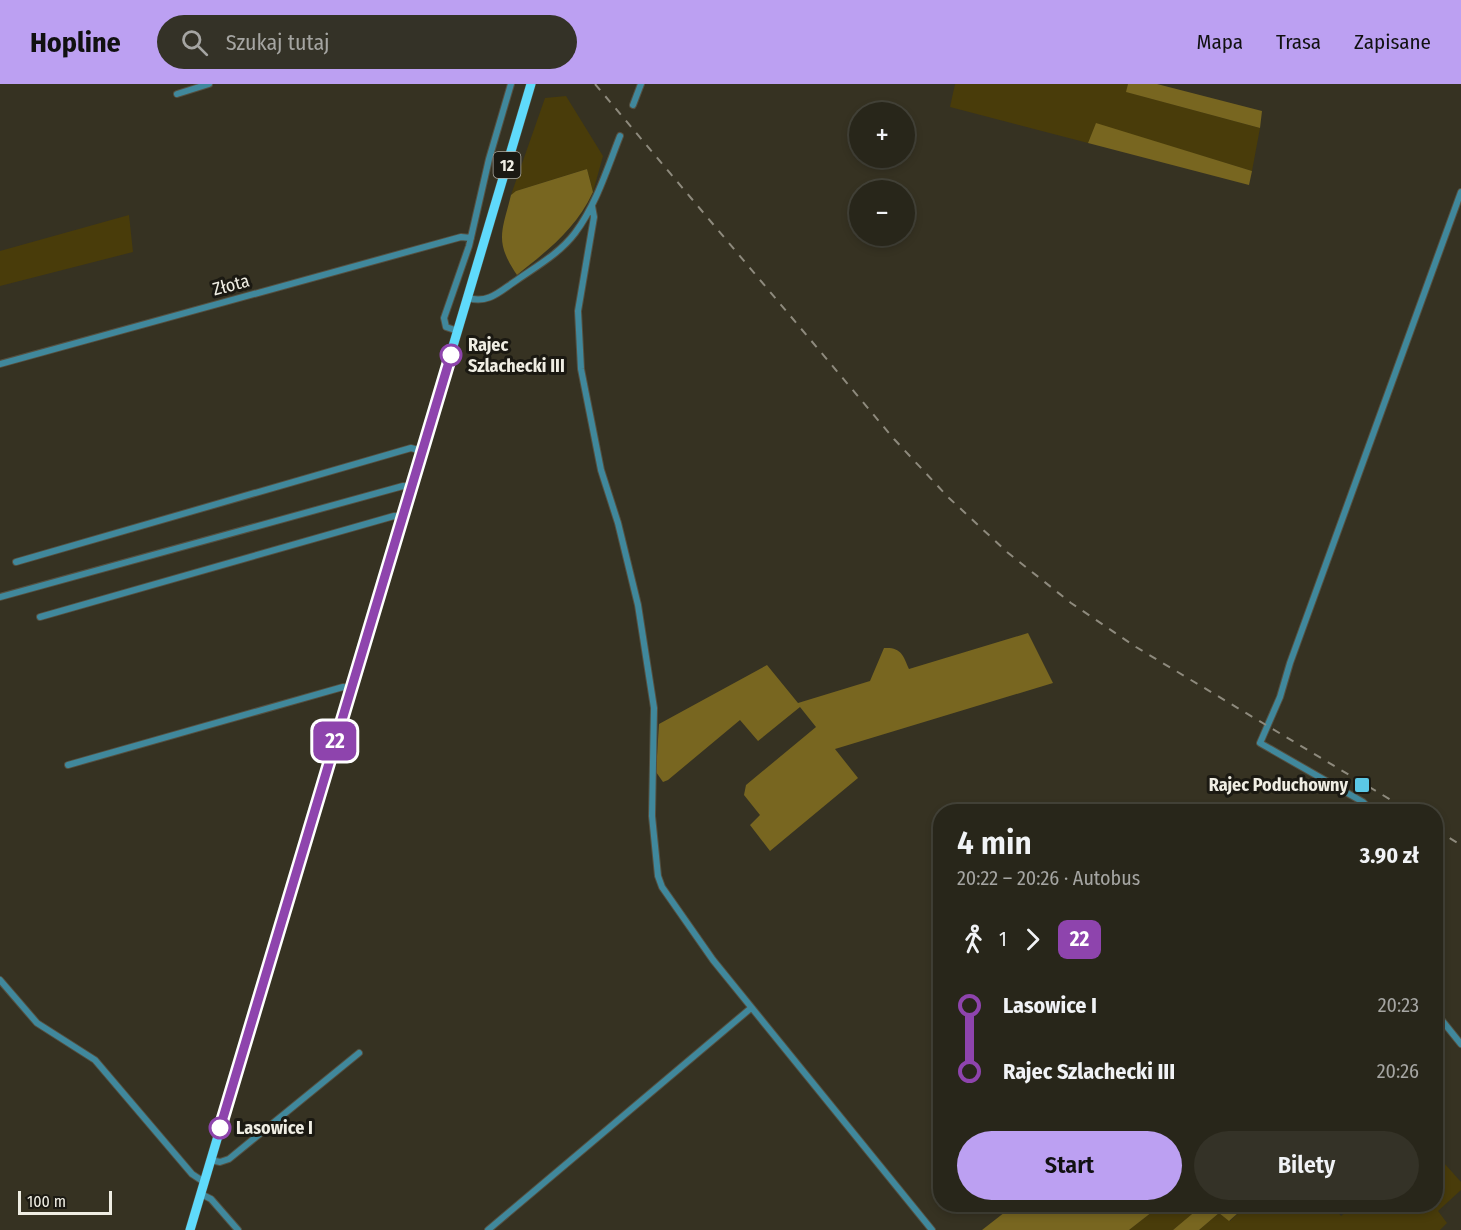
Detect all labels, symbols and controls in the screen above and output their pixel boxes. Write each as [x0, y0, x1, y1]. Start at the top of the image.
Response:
search box [157, 15, 577, 69]
text: Hopline [30, 26, 121, 59]
icon: search [178, 26, 211, 59]
text: Szukaj tutaj [226, 29, 330, 56]
text: Mapa [1197, 29, 1243, 55]
text: Trasa [1276, 29, 1321, 55]
text: Zapisane [1354, 29, 1431, 55]
map controls [849, 102, 915, 246]
button: + [849, 102, 915, 168]
road number: 12 [494, 152, 520, 178]
button: − [849, 180, 915, 246]
street label: Złota [210, 270, 252, 300]
place label: Rajec Szlachecki III [468, 334, 565, 377]
marker: Rajec Szlachecki III [440, 344, 462, 366]
line badge: 22 [308, 722, 362, 760]
text: 22 [325, 728, 345, 754]
place label: Rajec Poduchowny [1209, 774, 1348, 796]
marker: Rajec Poduchowny [1353, 776, 1371, 794]
text: 4 min [957, 823, 1032, 863]
text: 3.90 zł [1360, 842, 1419, 869]
text: 20:22 – 20:26 · Autobus [957, 866, 1140, 890]
icon: walk [957, 923, 990, 956]
icon: forward [1016, 923, 1049, 956]
text: 22 [1070, 926, 1089, 952]
text: 1 [999, 927, 1007, 951]
text: Lasowice I [1003, 992, 1097, 1019]
text: 20:23 [1378, 993, 1419, 1017]
text: Rajec Szlachecki III [1003, 1058, 1175, 1085]
text: 20:26 [1377, 1059, 1419, 1083]
marker: Lasowice I [209, 1117, 231, 1139]
place label: Lasowice I [236, 1117, 313, 1139]
button: Start [957, 1131, 1182, 1200]
button: Bilety [1194, 1131, 1419, 1200]
scale bar [18, 1188, 112, 1216]
text: 100 m [27, 1192, 66, 1211]

